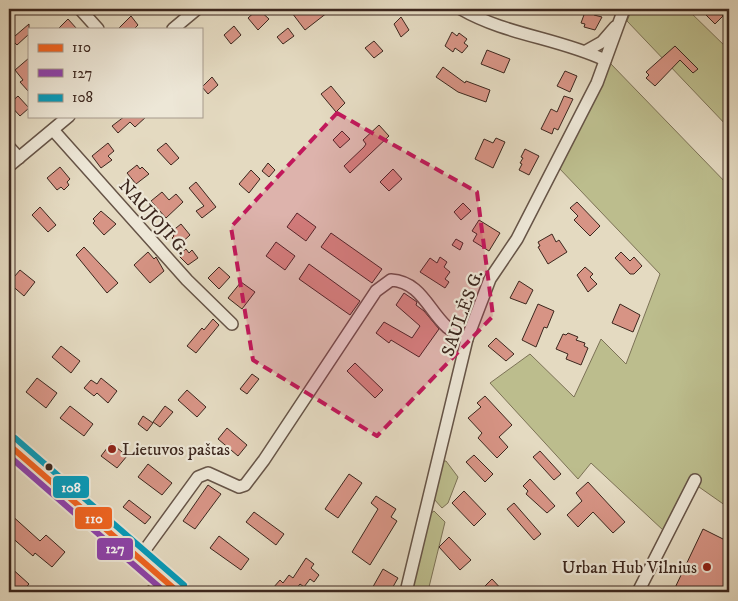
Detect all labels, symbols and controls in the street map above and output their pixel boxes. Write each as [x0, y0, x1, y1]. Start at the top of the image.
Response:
legend [28, 28, 202, 118]
text: 110 [72, 38, 91, 57]
text: 127 [72, 64, 93, 83]
text: 108 [72, 88, 93, 107]
street label: NAUJOJI G. [114, 175, 193, 260]
street label: SAULĖS G. [437, 267, 489, 359]
place label: Lietuvos paštas [122, 439, 230, 461]
marker: Lietuvos paštas [106, 443, 118, 455]
unlabelled marker [44, 462, 54, 472]
line badge: 108 [52, 475, 90, 499]
text: 108 [61, 479, 81, 497]
line badge: 110 [74, 506, 113, 530]
text: 110 [85, 510, 103, 528]
line badge: 127 [96, 537, 134, 561]
text: 127 [105, 540, 125, 558]
place label: Urban Hub Vilnius [562, 557, 697, 579]
marker: Urban Hub Vilnius [701, 561, 713, 573]

